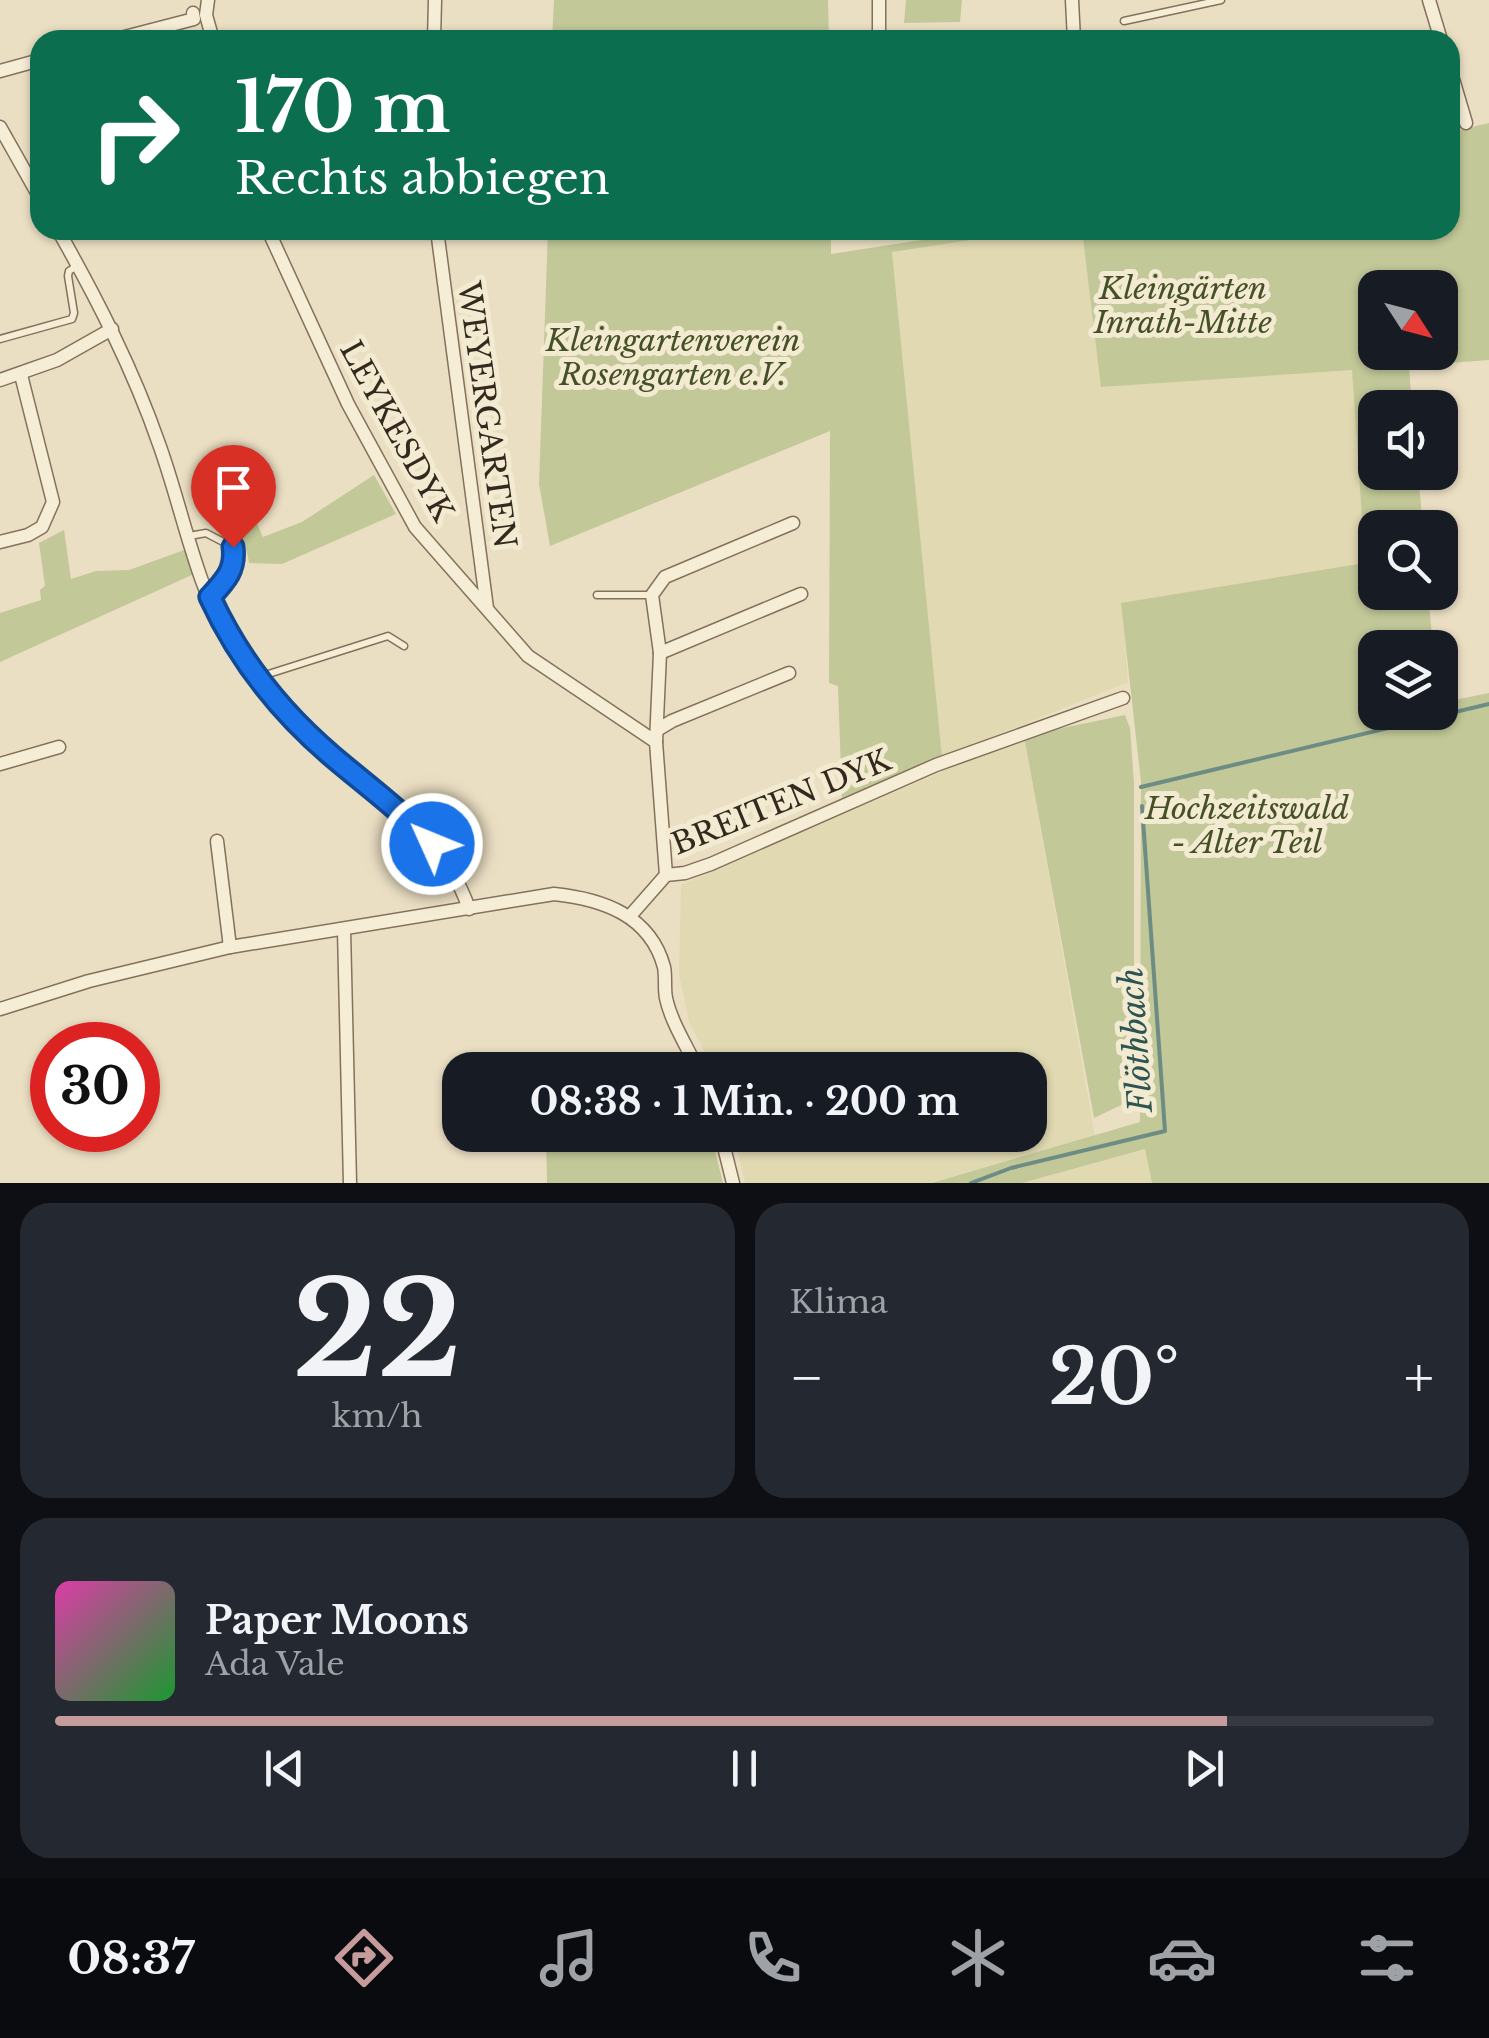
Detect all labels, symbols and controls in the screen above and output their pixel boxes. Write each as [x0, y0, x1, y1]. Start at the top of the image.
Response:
text: 170 m [235, 64, 451, 151]
icon: right [70, 70, 200, 200]
text: Rechts abbiegen [235, 150, 610, 206]
park label: Kleingärten Inrath-Mitte [1093, 270, 1272, 341]
north arrow [1358, 270, 1458, 370]
map controls [1358, 270, 1458, 730]
street label: WEYERGARTEN [450, 278, 524, 551]
park label: Kleingartenverein Rosengarten e.V. [545, 322, 800, 393]
street label: LEYKESDYK [332, 334, 462, 528]
button: sound [1358, 390, 1458, 490]
pin [191, 445, 276, 548]
icon: arrive [206, 460, 261, 515]
button: search [1358, 510, 1458, 610]
button: layers [1358, 630, 1458, 730]
street label: BREITEN DYK [666, 741, 896, 863]
park label: Hochzeitswald - Alter Teil [1144, 790, 1349, 861]
position arrow [380, 792, 484, 896]
water label: Flöthbach [1111, 966, 1161, 1115]
speed limit sign: 30 [30, 1022, 160, 1152]
text: 08:38 · 1 Min. · 200 m [530, 1078, 959, 1125]
text: 22 [293, 1250, 462, 1411]
text: Klima [790, 1282, 888, 1322]
text: 20° [1049, 1331, 1179, 1424]
text: − [790, 1344, 824, 1412]
text: + [1404, 1344, 1434, 1412]
text: km/h [332, 1396, 423, 1436]
text: Paper Moons [205, 1597, 469, 1644]
text: Ada Vale [205, 1644, 345, 1684]
icon: previous [257, 1741, 312, 1796]
icon: pause [717, 1741, 772, 1796]
icon: next [1177, 1741, 1232, 1796]
icon: directions [329, 1923, 399, 1993]
icon: music [534, 1923, 604, 1993]
icon: phone [738, 1923, 808, 1993]
icon: climate [943, 1923, 1013, 1993]
icon: car [1147, 1923, 1217, 1993]
icon: filters [1352, 1923, 1422, 1993]
text: 08:37 [67, 1930, 194, 1986]

